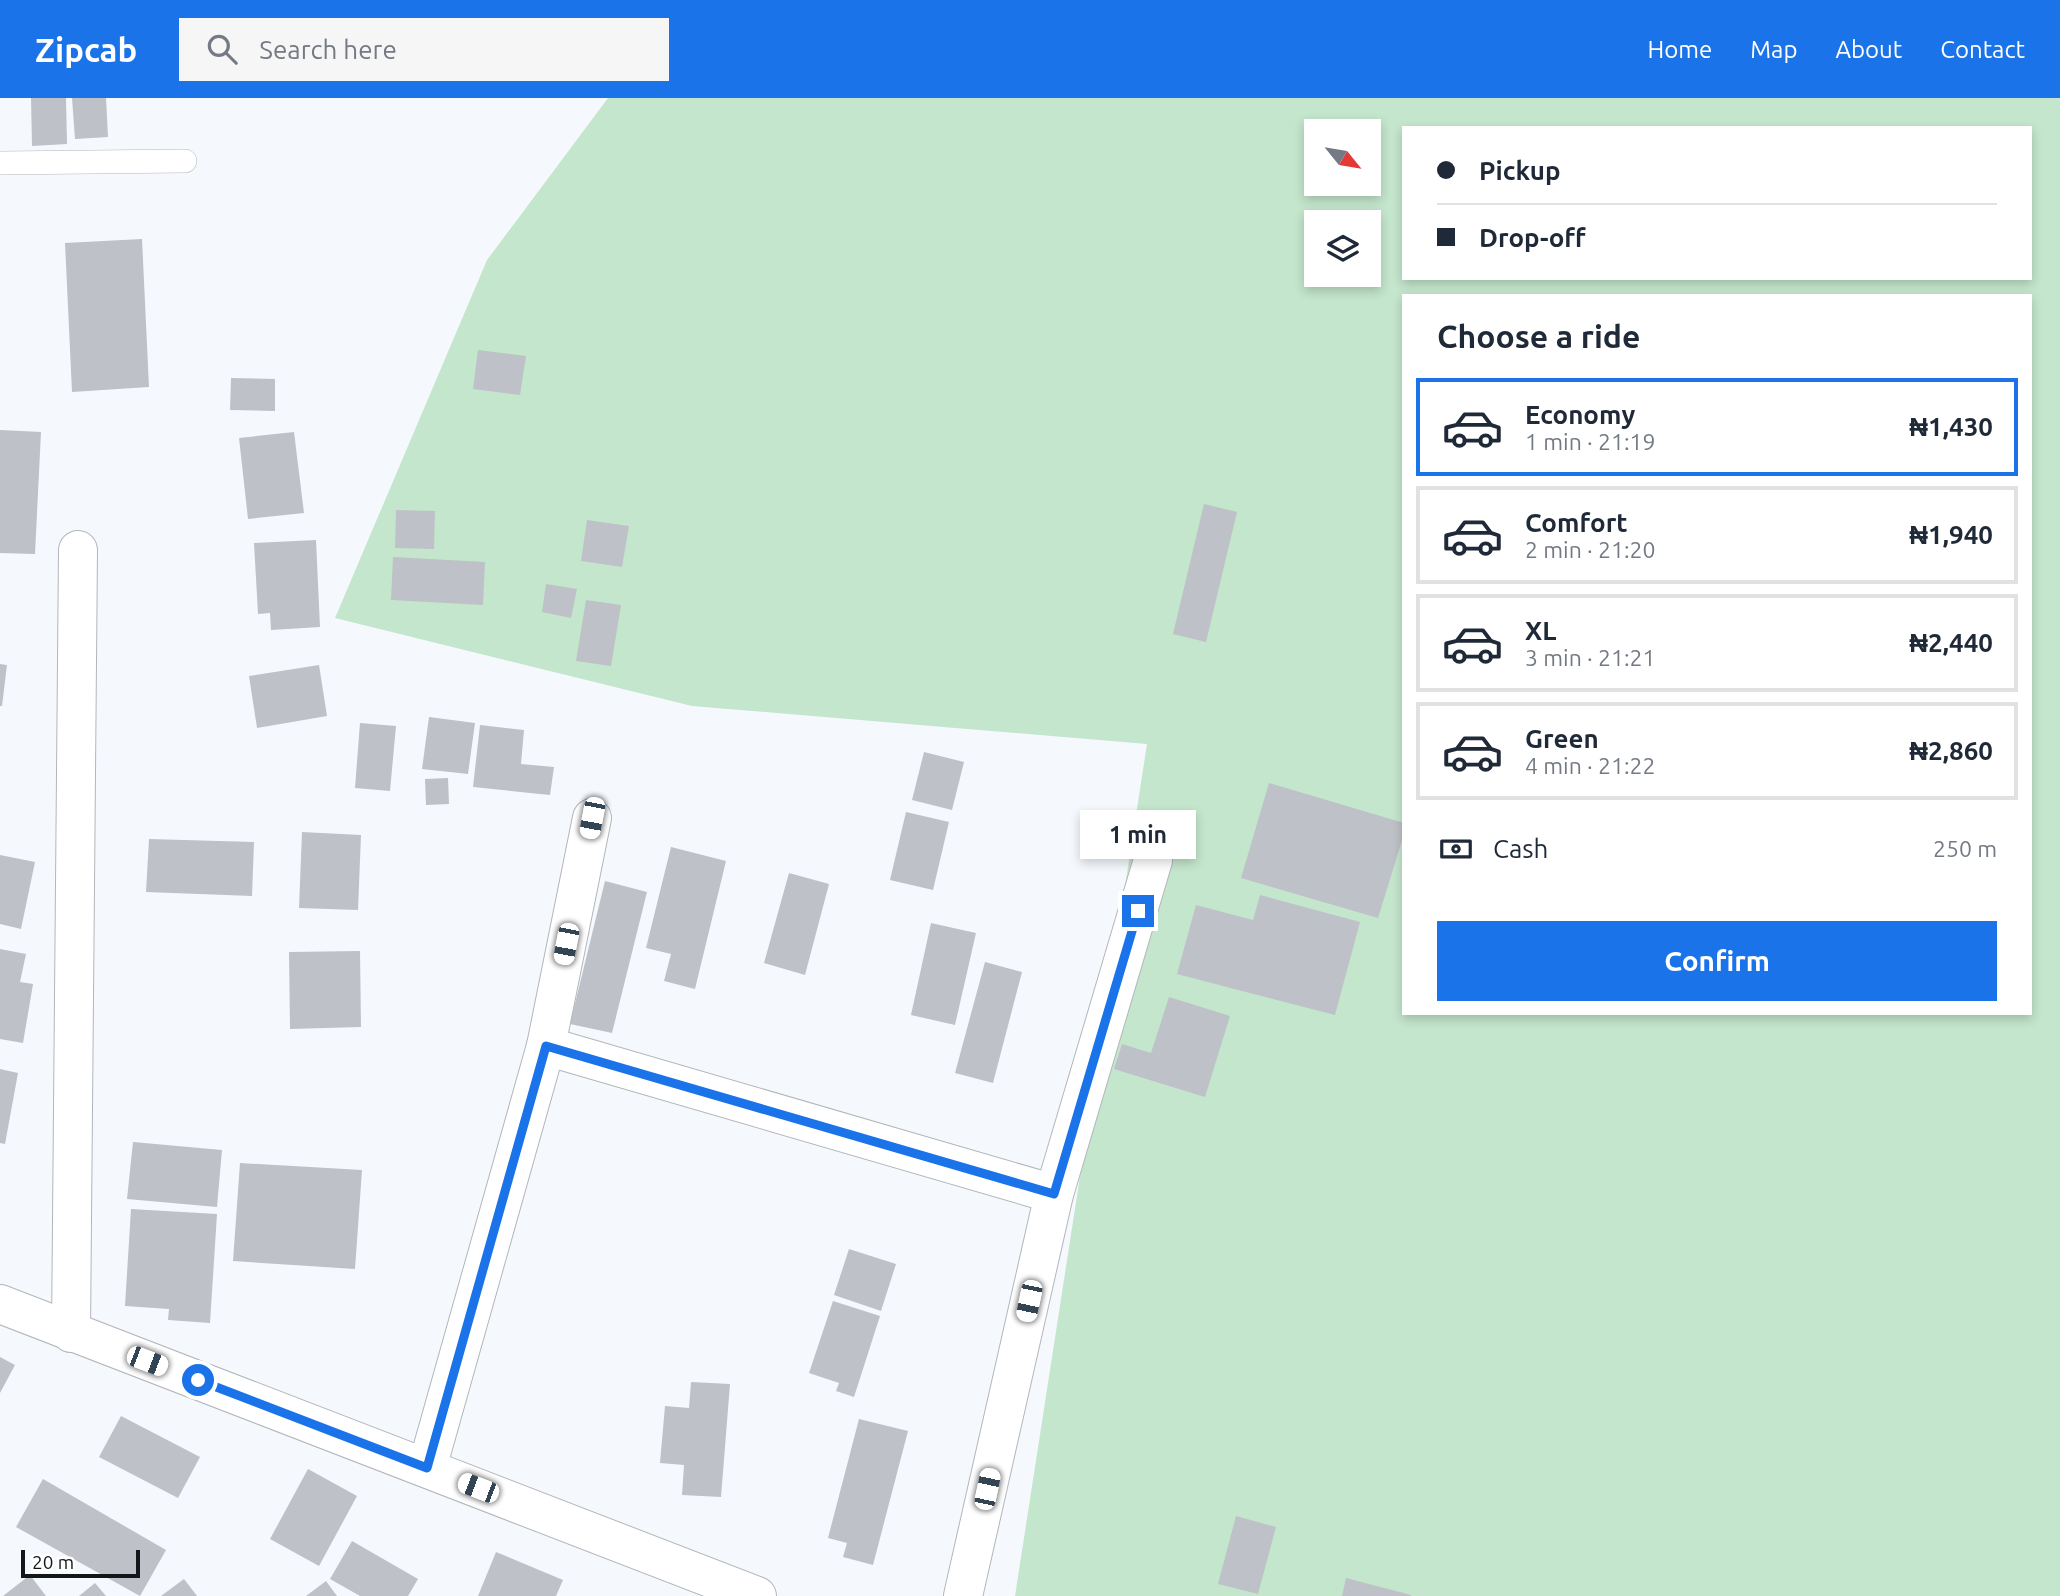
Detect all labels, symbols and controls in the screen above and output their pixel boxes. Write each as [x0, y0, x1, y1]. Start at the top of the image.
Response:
search box [179, 18, 669, 81]
icon: search [203, 30, 241, 68]
text: Zipcab [35, 31, 137, 68]
text: Search here [259, 35, 397, 64]
text: Home [1647, 36, 1712, 63]
text: Map [1750, 36, 1797, 63]
text: About [1835, 36, 1902, 63]
text: Contact [1940, 36, 2025, 63]
north arrow [1304, 119, 1381, 196]
map controls [1304, 119, 1381, 287]
text: Pickup [1479, 156, 1561, 185]
button: layers [1304, 210, 1381, 287]
text: Drop-off [1479, 223, 1586, 252]
text: Choose a ride [1437, 318, 1640, 354]
icon: car [1441, 396, 1504, 459]
text: Economy [1525, 400, 1635, 429]
text: ₦1,430 [1909, 412, 1993, 441]
text: 1 min · 21:19 [1525, 429, 1656, 454]
icon: car [1441, 504, 1504, 567]
text: Comfort [1525, 508, 1628, 537]
text: ₦1,940 [1909, 520, 1993, 549]
text: 2 min · 21:20 [1525, 537, 1656, 562]
icon: car [1441, 612, 1504, 675]
text: XL [1525, 616, 1556, 645]
text: ₦2,440 [1909, 628, 1993, 657]
text: 3 min · 21:21 [1525, 645, 1656, 670]
icon: car [1441, 720, 1504, 783]
text: Green [1525, 724, 1599, 753]
text: ₦2,860 [1909, 736, 1993, 765]
text: 4 min · 21:22 [1525, 753, 1656, 778]
car [578, 795, 607, 841]
callout: 1 min [1080, 810, 1196, 858]
text: 1 min [1109, 822, 1167, 847]
icon: cash [1437, 830, 1475, 868]
text: Cash [1493, 834, 1548, 863]
text: 250 m [1933, 836, 1997, 861]
route end [1122, 895, 1154, 927]
car [552, 921, 581, 967]
button: Confirm [1437, 921, 1997, 1001]
car [1015, 1278, 1044, 1324]
car [124, 1344, 171, 1378]
route start [182, 1364, 214, 1396]
car [973, 1466, 1002, 1512]
car [455, 1471, 502, 1505]
scale bar [21, 1547, 140, 1579]
text: 20 m [32, 1551, 74, 1573]

